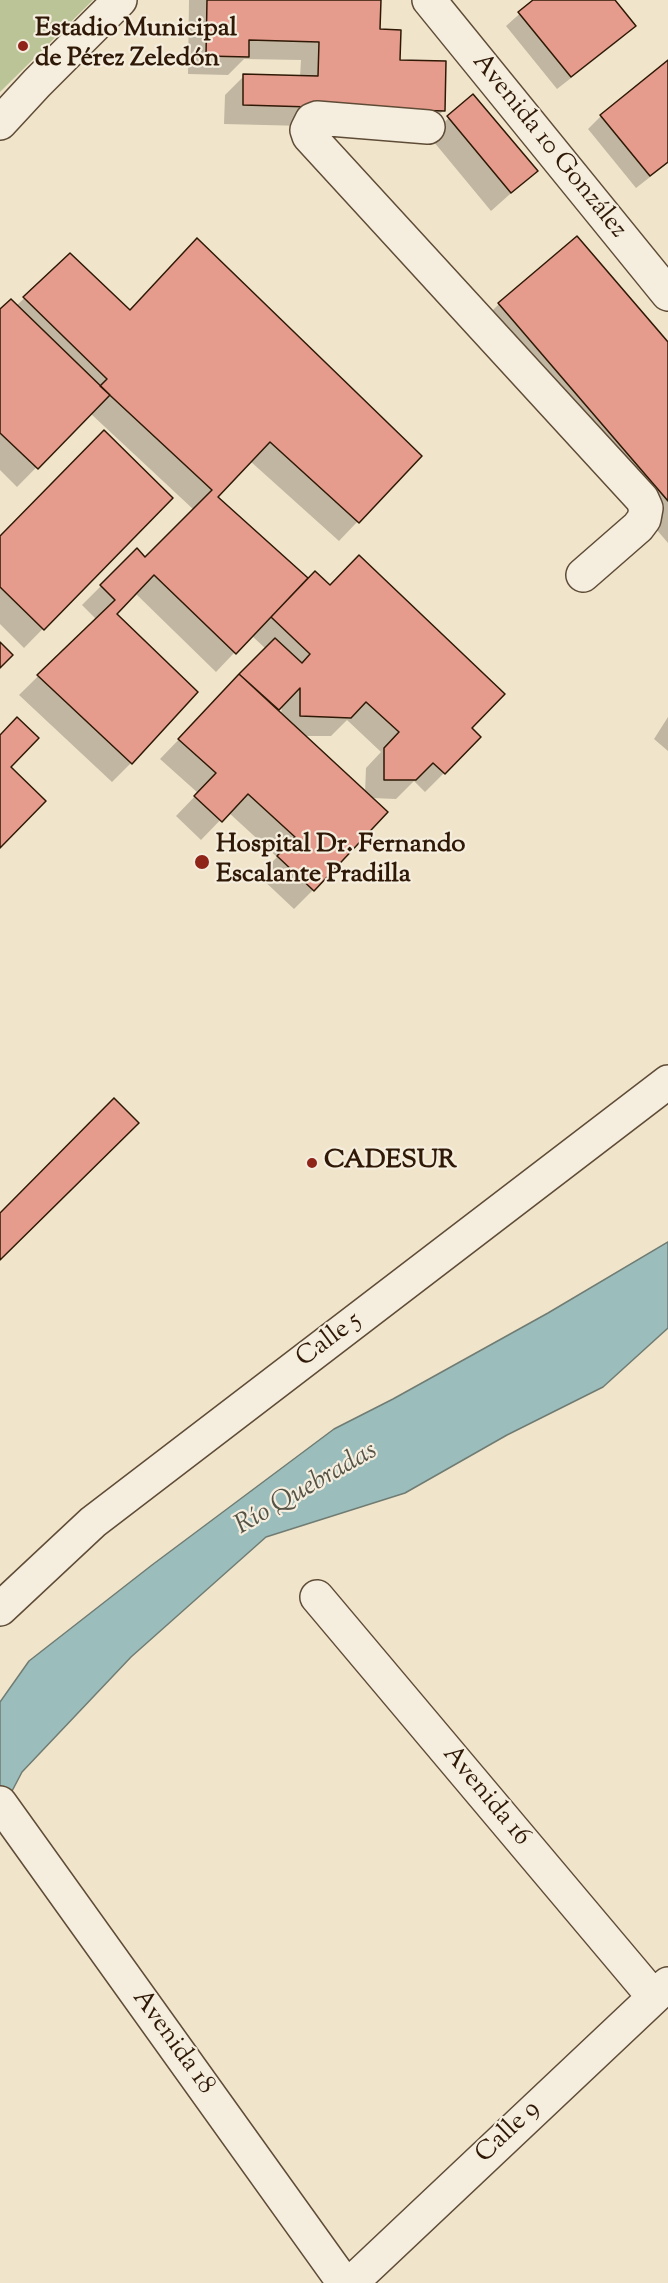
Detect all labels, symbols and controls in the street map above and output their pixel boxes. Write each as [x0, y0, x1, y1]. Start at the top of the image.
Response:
place label: Estadio Municipal de Pérez Zeledón [35, 15, 237, 76]
marker: Estadio Municipal de Pérez Zeledón [16, 39, 30, 53]
street label: Avenida 10 González [464, 48, 632, 246]
place label: Hospital Dr. Fernando Escalante Pradilla [216, 831, 466, 892]
marker: Hospital Dr. Fernando Escalante Pradilla [193, 853, 211, 871]
place label: CADESUR [324, 1147, 457, 1179]
marker: CADESUR [305, 1156, 319, 1170]
street label: Calle 5 [291, 1306, 369, 1376]
water label: Río Quebradas [230, 1436, 384, 1544]
street label: Avenida 16 [434, 1741, 536, 1853]
street label: Avenida 18 [124, 1985, 220, 2101]
street label: Calle 9 [470, 2095, 548, 2171]

